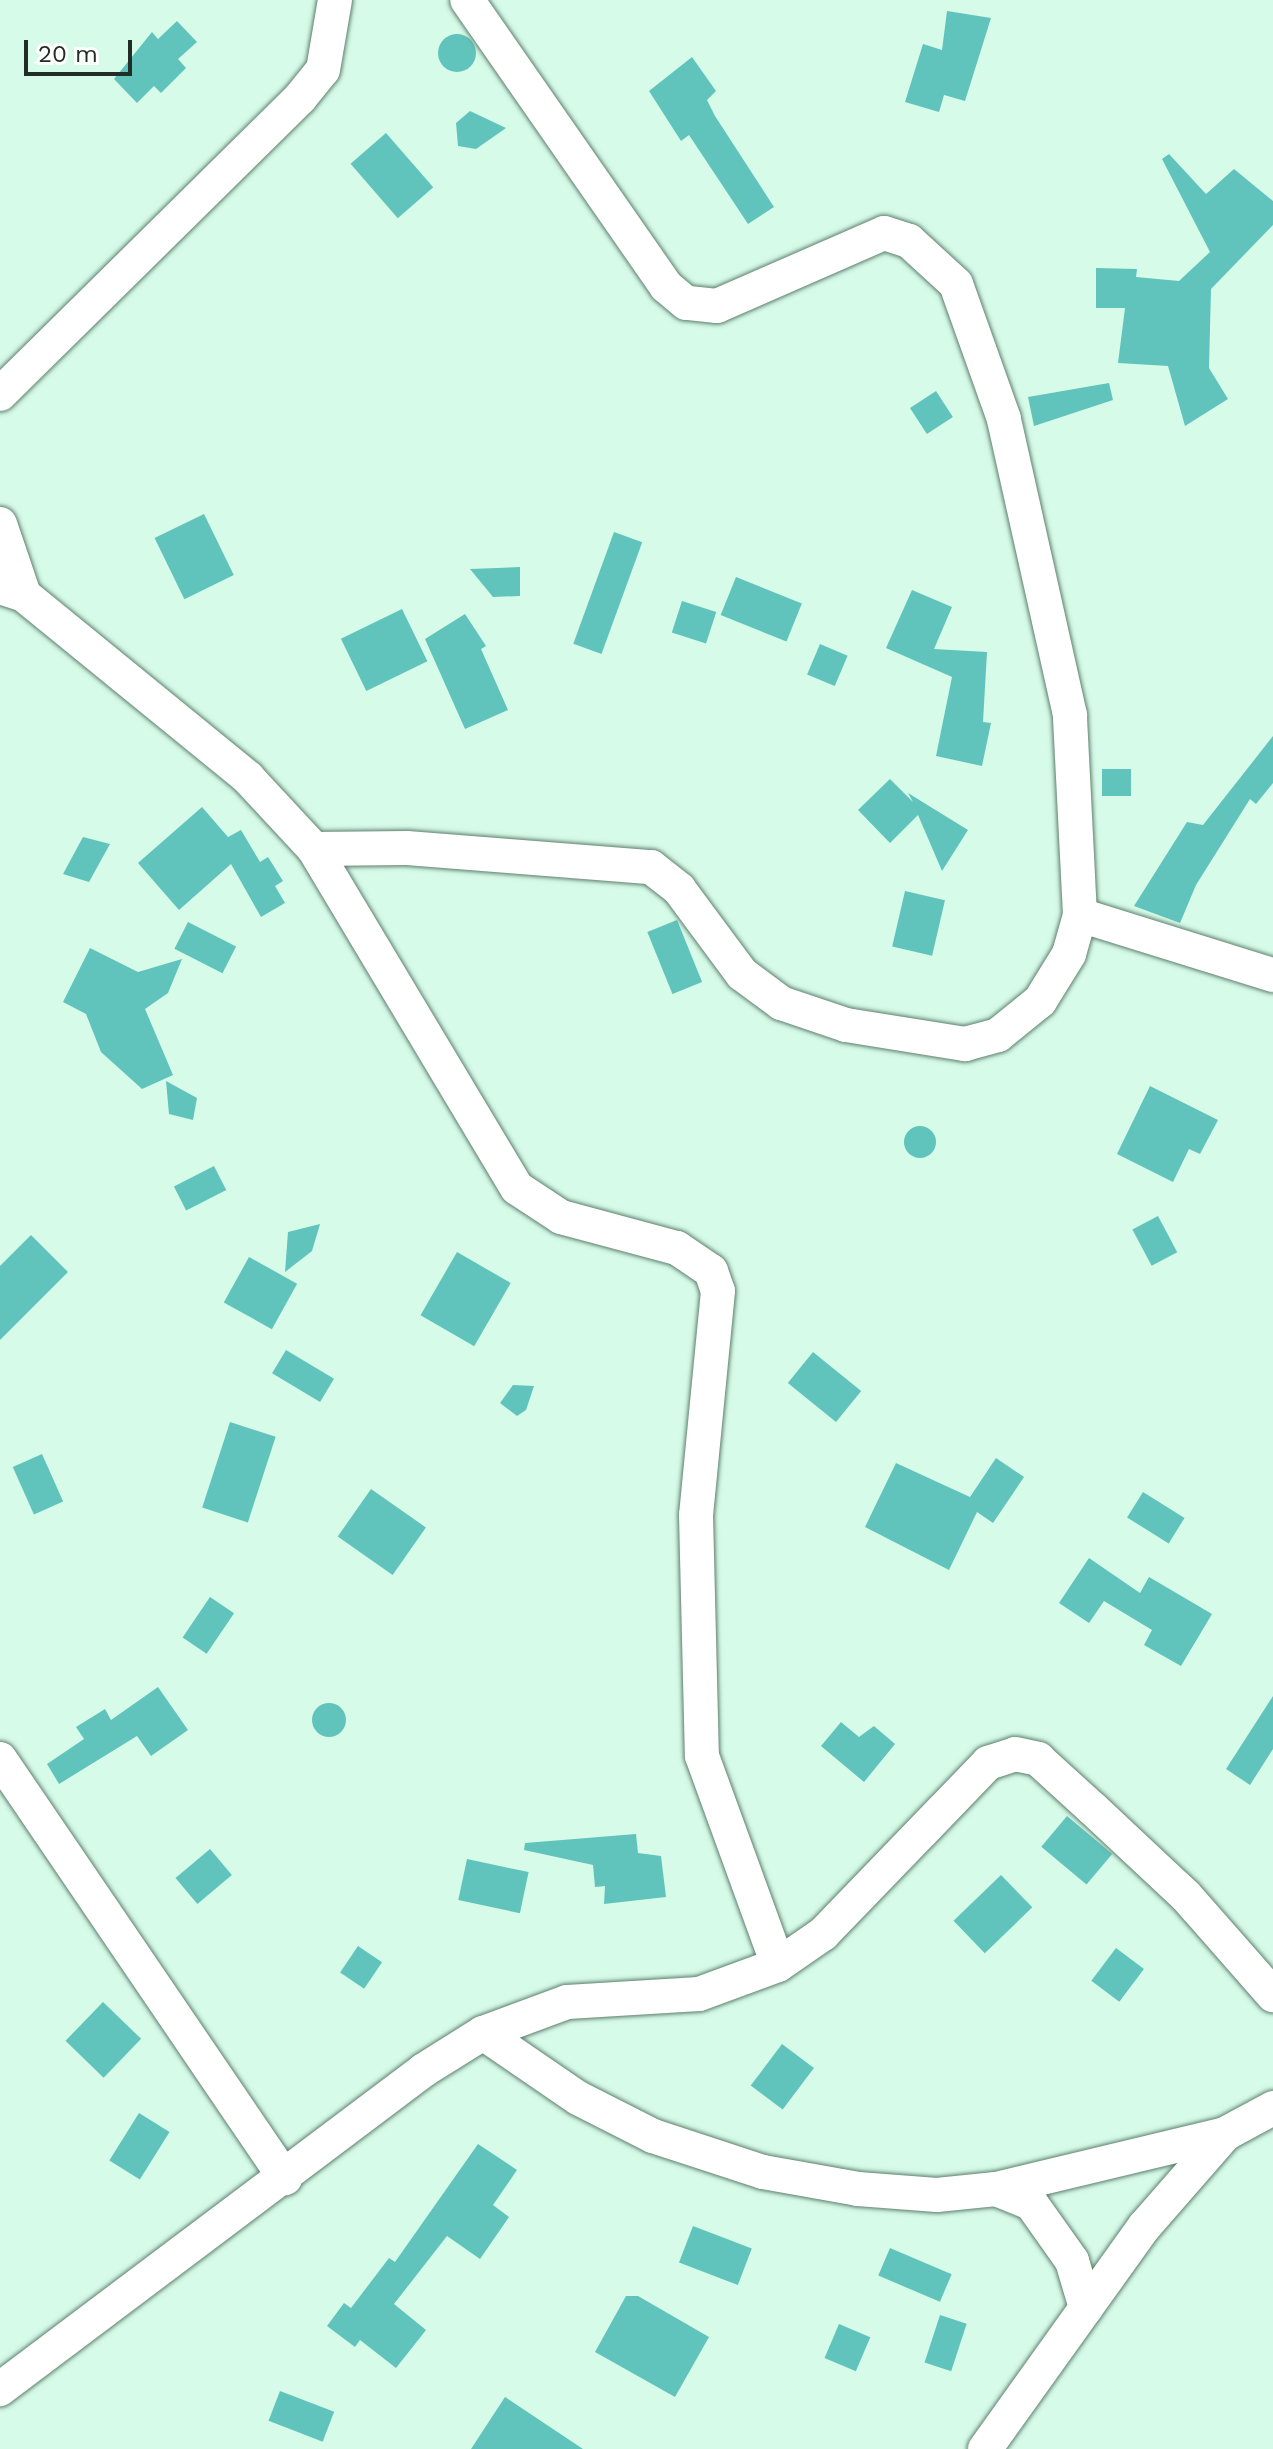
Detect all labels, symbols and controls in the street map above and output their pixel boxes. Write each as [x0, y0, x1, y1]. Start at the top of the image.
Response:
scale bar [28, 24, 136, 74]
text: 20 m [38, 40, 98, 68]

